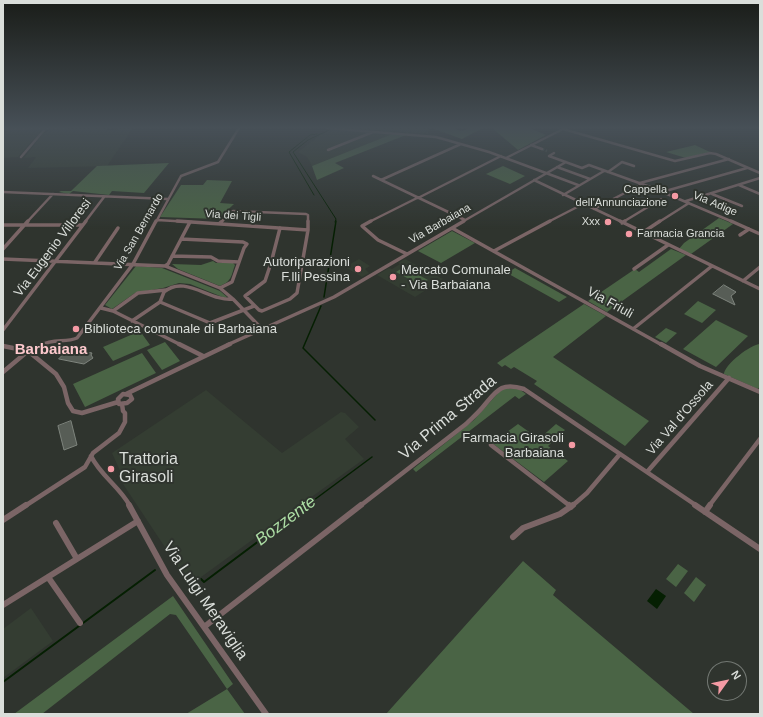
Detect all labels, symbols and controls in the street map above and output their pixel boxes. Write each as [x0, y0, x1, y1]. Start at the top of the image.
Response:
place label: Cappella dell'Annunciazione [576, 183, 667, 209]
street label: Via Adige [691, 189, 739, 219]
street label: Via San Bernardo [112, 191, 166, 273]
marker: Cappella dell'Annunciazione [670, 191, 680, 201]
street label: Via Eugenio Villoresi [11, 196, 95, 300]
street label: Via Barbaiana [407, 201, 473, 247]
street label: Via dei Tigli [204, 207, 262, 225]
place label: Xxx [582, 215, 600, 229]
marker: Xxx [603, 217, 613, 227]
place label: Farmacia Grancia [637, 227, 724, 241]
marker: Farmacia Grancia [624, 229, 634, 239]
place label: Autoriparazioni F.lli Pessina [263, 254, 350, 285]
place label: Mercato Comunale - Via Barbaiana [401, 262, 511, 293]
marker: Autoriparazioni F.lli Pessina [353, 264, 363, 274]
marker: Mercato Comunale - Via Barbaiana [388, 272, 398, 282]
street label: Via Friuli [584, 284, 636, 322]
place label: Biblioteca comunale di Barbaiana [84, 321, 277, 337]
marker: Biblioteca comunale di Barbaiana [71, 324, 81, 334]
district label: Barbaiana [15, 341, 87, 359]
street label: Via Prima Strada [396, 372, 500, 464]
street label: Via Val d'Ossola [643, 377, 717, 459]
place label: Farmacia Girasoli Barbaiana [462, 430, 564, 461]
marker: Farmacia Girasoli Barbaiana [567, 440, 577, 450]
place label: Trattoria Girasoli [119, 450, 178, 488]
marker: Trattoria Girasoli [106, 464, 116, 474]
water label: Bozzente [252, 492, 320, 550]
street label: Via Luigi Meraviglia [158, 538, 252, 664]
north arrow [707, 661, 747, 701]
text: N [729, 668, 743, 682]

